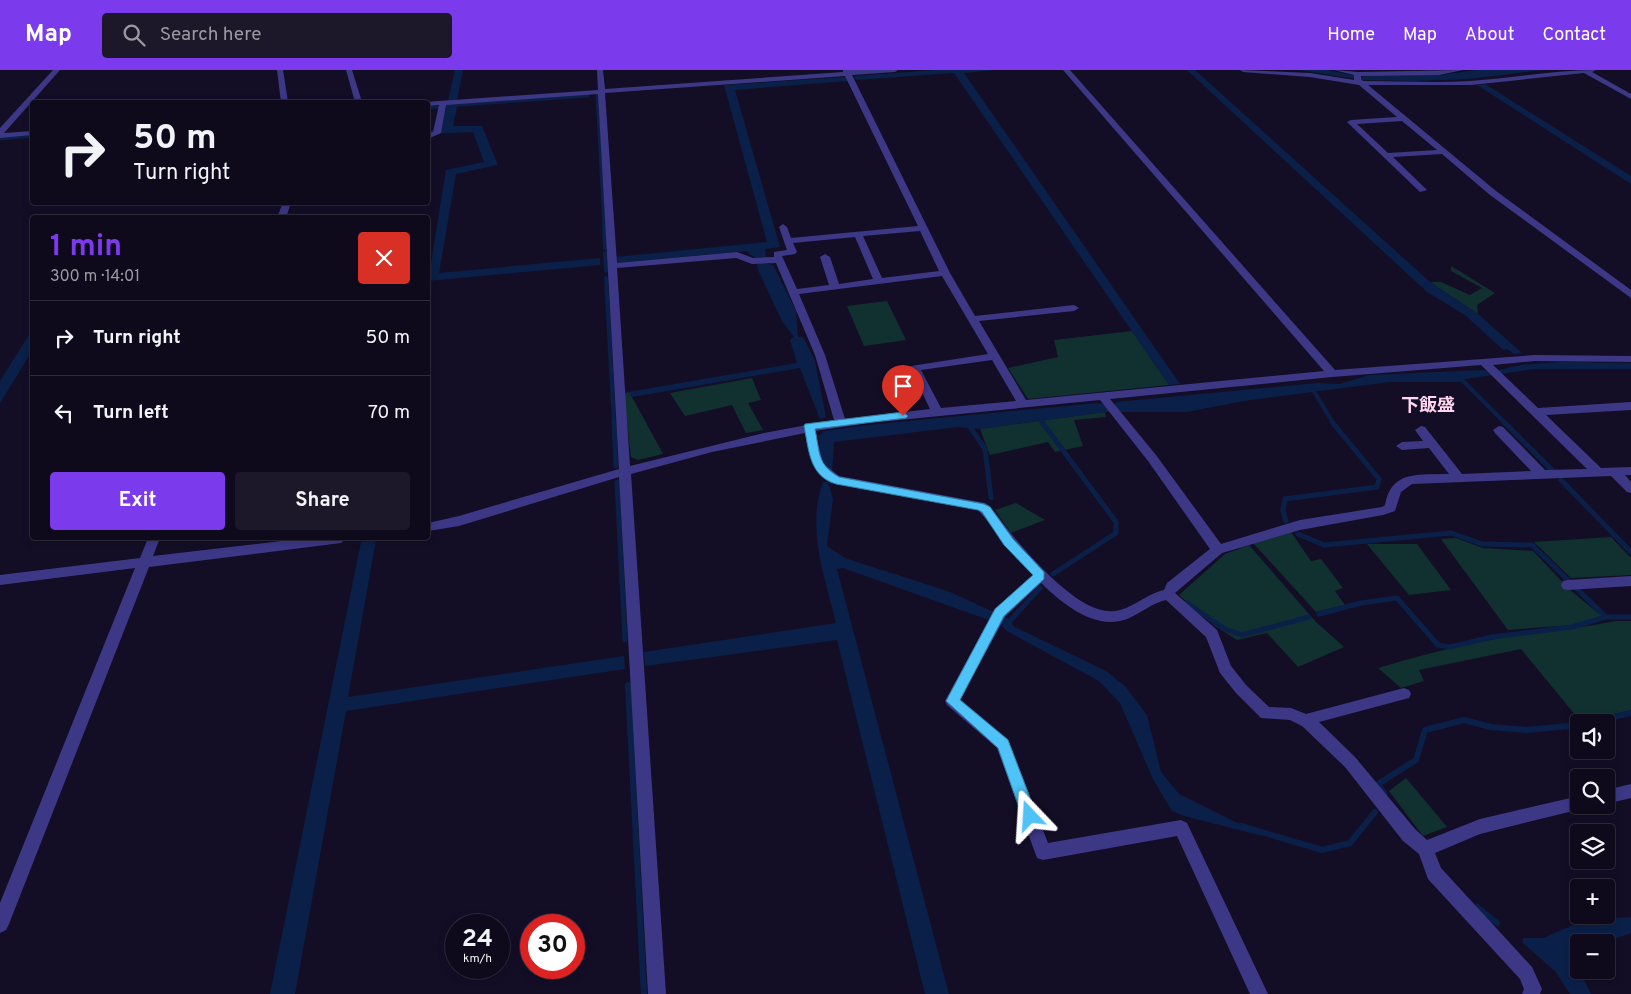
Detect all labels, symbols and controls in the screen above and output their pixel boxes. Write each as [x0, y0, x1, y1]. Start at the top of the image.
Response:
search box [102, 13, 452, 58]
text: Map [25, 20, 72, 50]
icon: search [120, 21, 148, 49]
text: Search here [160, 23, 261, 47]
text: Home [1327, 24, 1375, 47]
text: Map [1403, 24, 1437, 47]
text: About [1465, 24, 1514, 47]
text: Contact [1542, 24, 1606, 47]
text: 50 m [133, 117, 217, 161]
icon: right [50, 120, 115, 185]
text: Turn right [133, 160, 230, 187]
text: 1 min [50, 229, 122, 266]
button: close [358, 232, 410, 284]
text: 300 m · 14:01 [50, 267, 140, 287]
icon: right [50, 324, 78, 352]
text: Turn right [93, 326, 181, 350]
text: 50 m [365, 326, 410, 350]
pin [882, 365, 924, 416]
icon: arrive [889, 372, 917, 400]
district label: 下飯盛 [1401, 395, 1455, 418]
icon: left [50, 399, 78, 427]
text: Turn left [93, 401, 169, 425]
text: 70 m [368, 401, 410, 425]
button: Exit [50, 472, 225, 530]
button: Share [235, 472, 410, 530]
map controls [1570, 714, 1615, 979]
button: sound [1570, 714, 1615, 759]
button: search [1570, 769, 1615, 814]
position arrow [1003, 789, 1055, 841]
button: layers [1570, 824, 1615, 869]
button: + [1570, 879, 1615, 924]
speed limit sign: 30 [520, 914, 585, 979]
text: 24 [462, 924, 493, 956]
button: − [1570, 934, 1615, 979]
text: km/h [463, 951, 492, 967]

